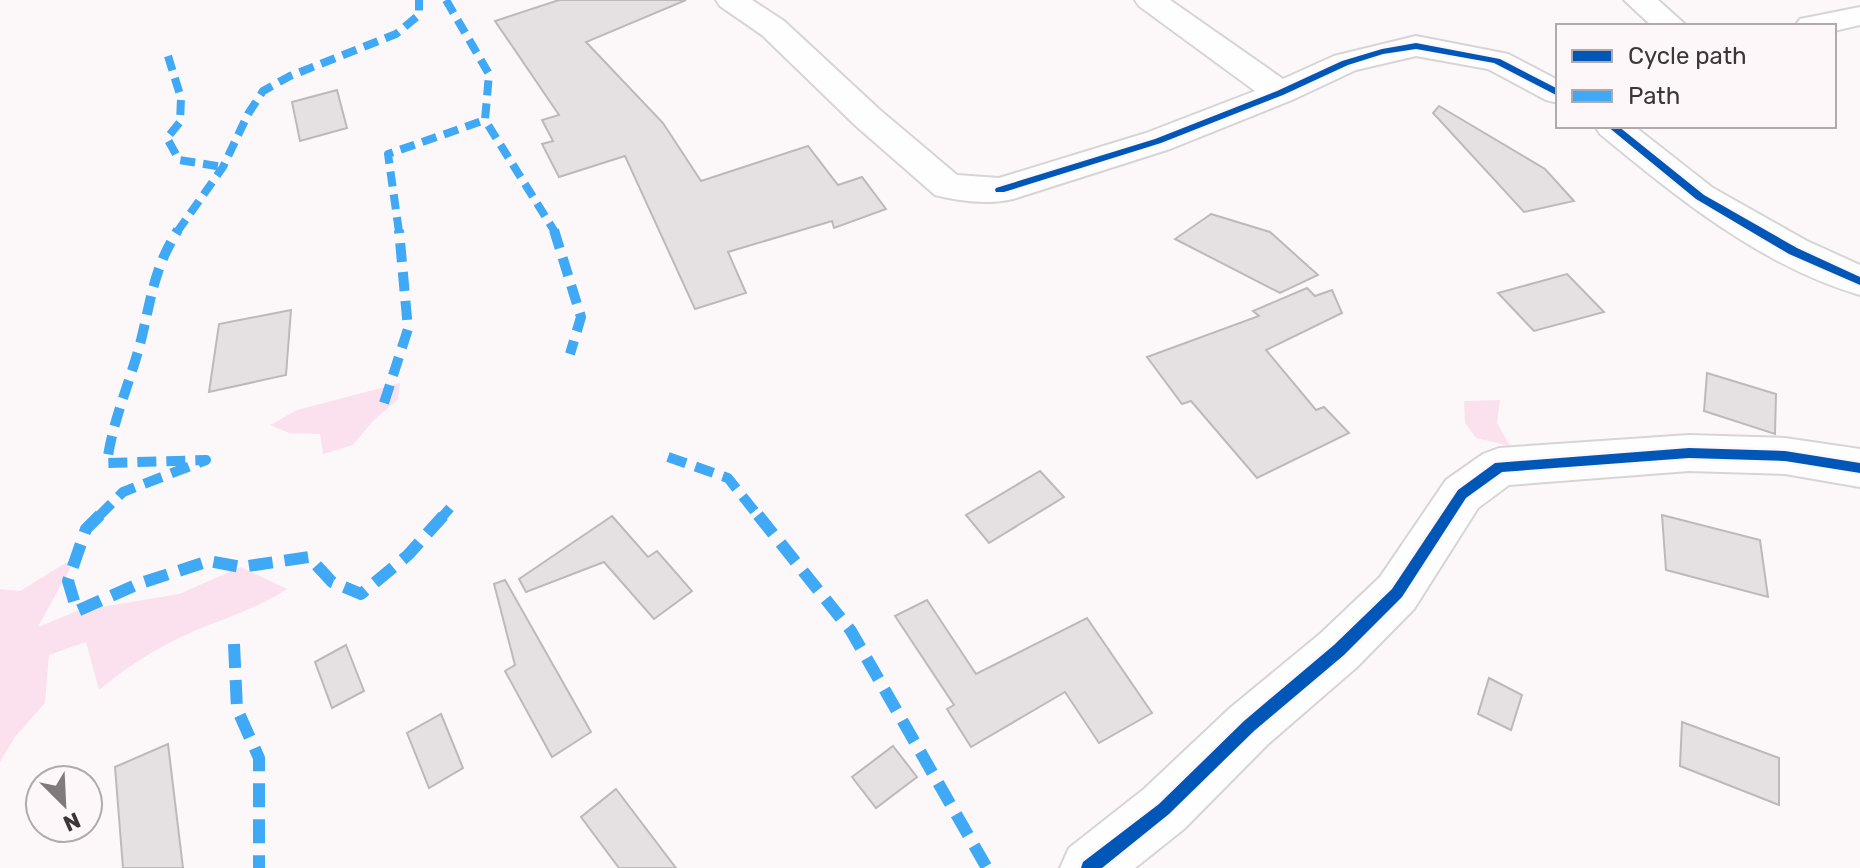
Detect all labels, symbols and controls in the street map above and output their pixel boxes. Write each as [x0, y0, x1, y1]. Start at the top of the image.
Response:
legend [1556, 24, 1836, 128]
text: Cycle path [1628, 42, 1747, 70]
text: Path [1628, 82, 1680, 110]
north arrow [24, 764, 104, 844]
text: N [59, 806, 85, 837]

